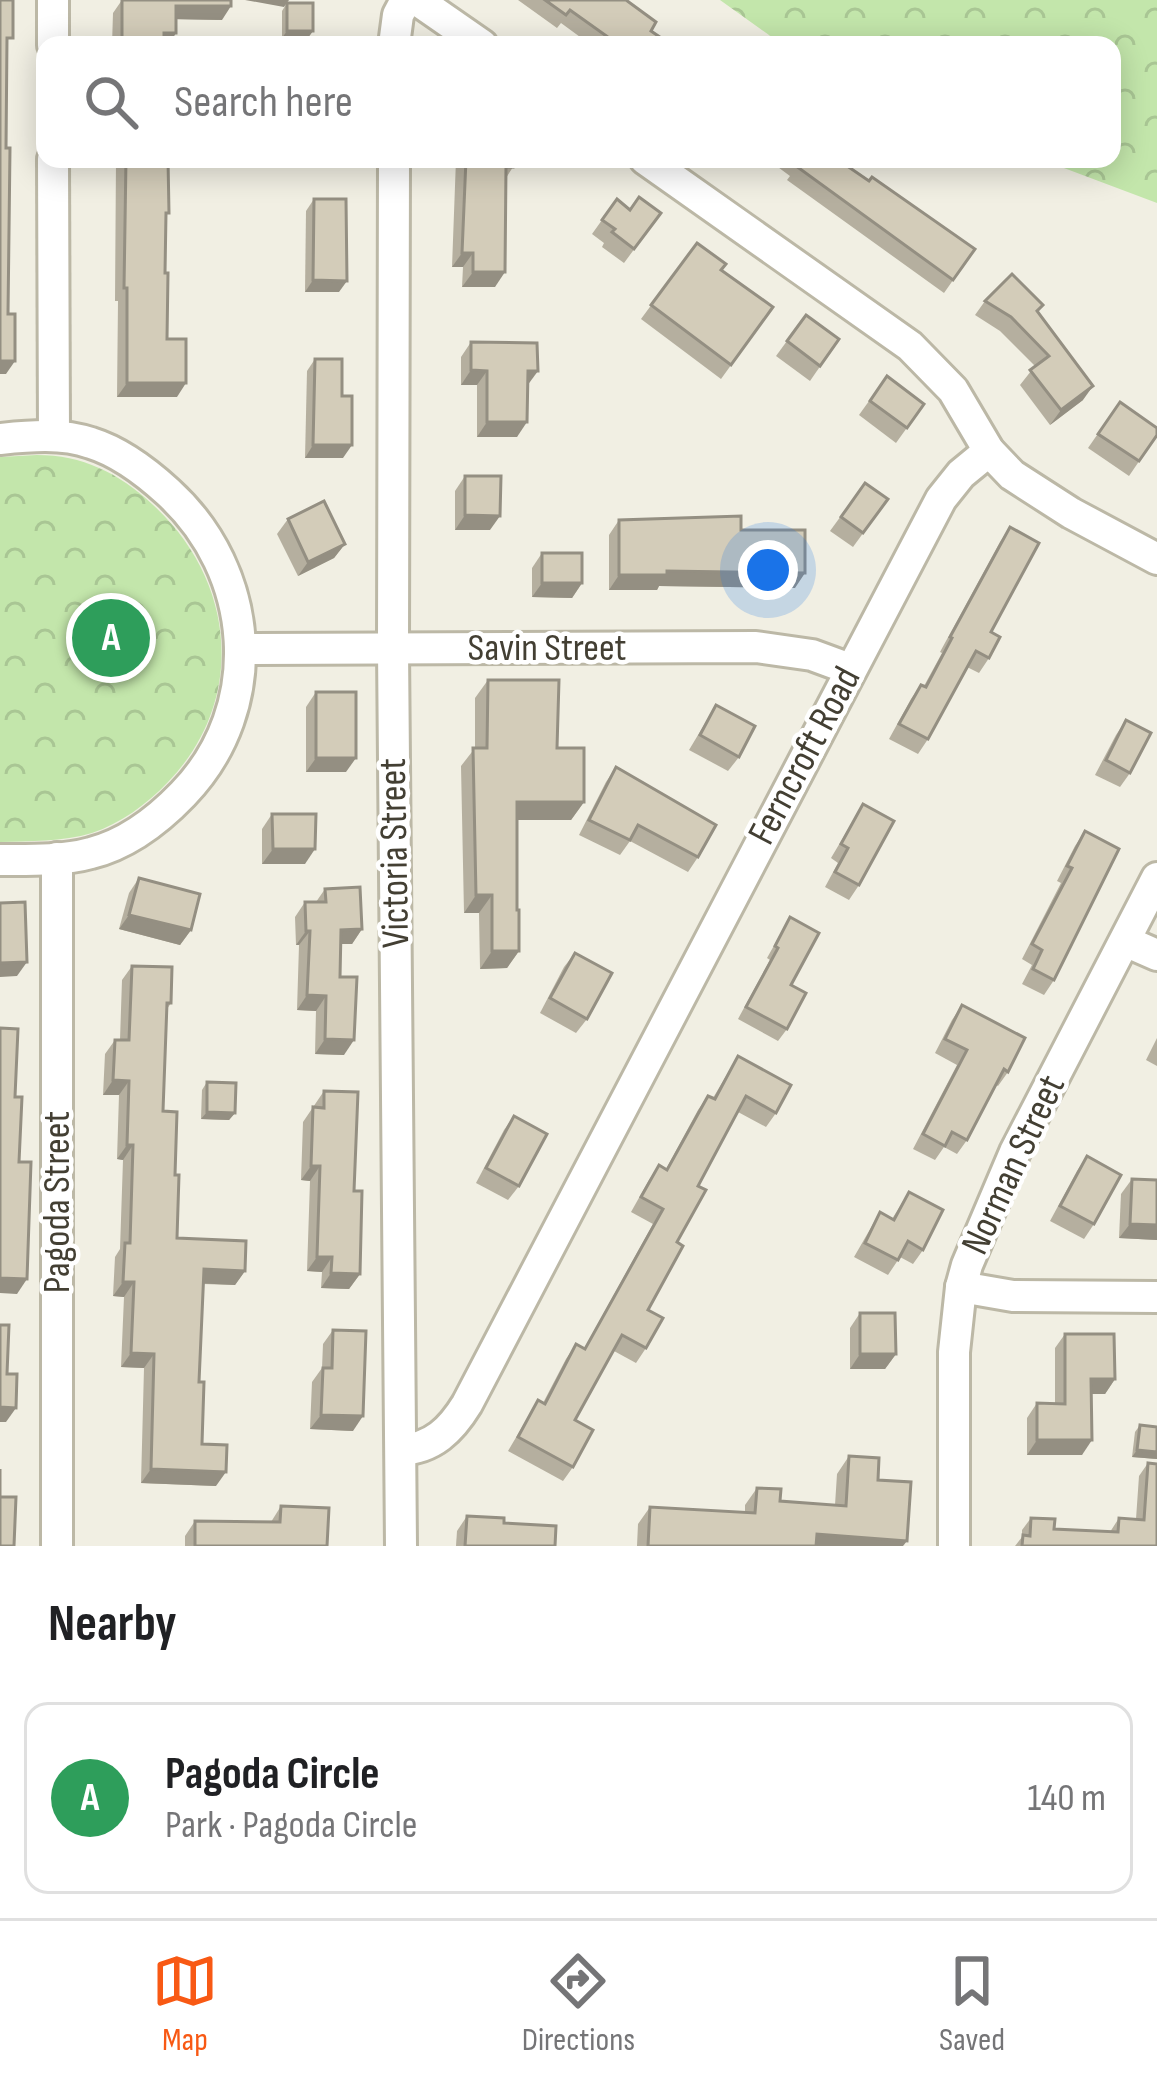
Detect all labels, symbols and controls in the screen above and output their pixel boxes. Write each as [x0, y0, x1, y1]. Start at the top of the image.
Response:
search box [36, 36, 1121, 168]
icon: search [78, 69, 144, 135]
text: Search here [174, 75, 353, 130]
your location [738, 540, 798, 600]
pin: A [72, 593, 150, 683]
street label: Savin Street [468, 625, 626, 672]
street label: Ferncroft Road [739, 659, 871, 853]
street label: Victoria Street [370, 758, 420, 948]
street label: Norman Street [952, 1068, 1076, 1262]
street label: Pagoda Street [34, 1111, 81, 1293]
text: Nearby [48, 1594, 177, 1655]
text: Pagoda Circle [165, 1747, 380, 1802]
text: A [81, 1775, 99, 1822]
text: 140 m [1027, 1775, 1106, 1822]
text: Park · Pagoda Circle [165, 1802, 418, 1849]
tab: Map [152, 1948, 218, 2060]
tab: Directions [522, 1948, 635, 2060]
tab: Saved [939, 1948, 1005, 2060]

